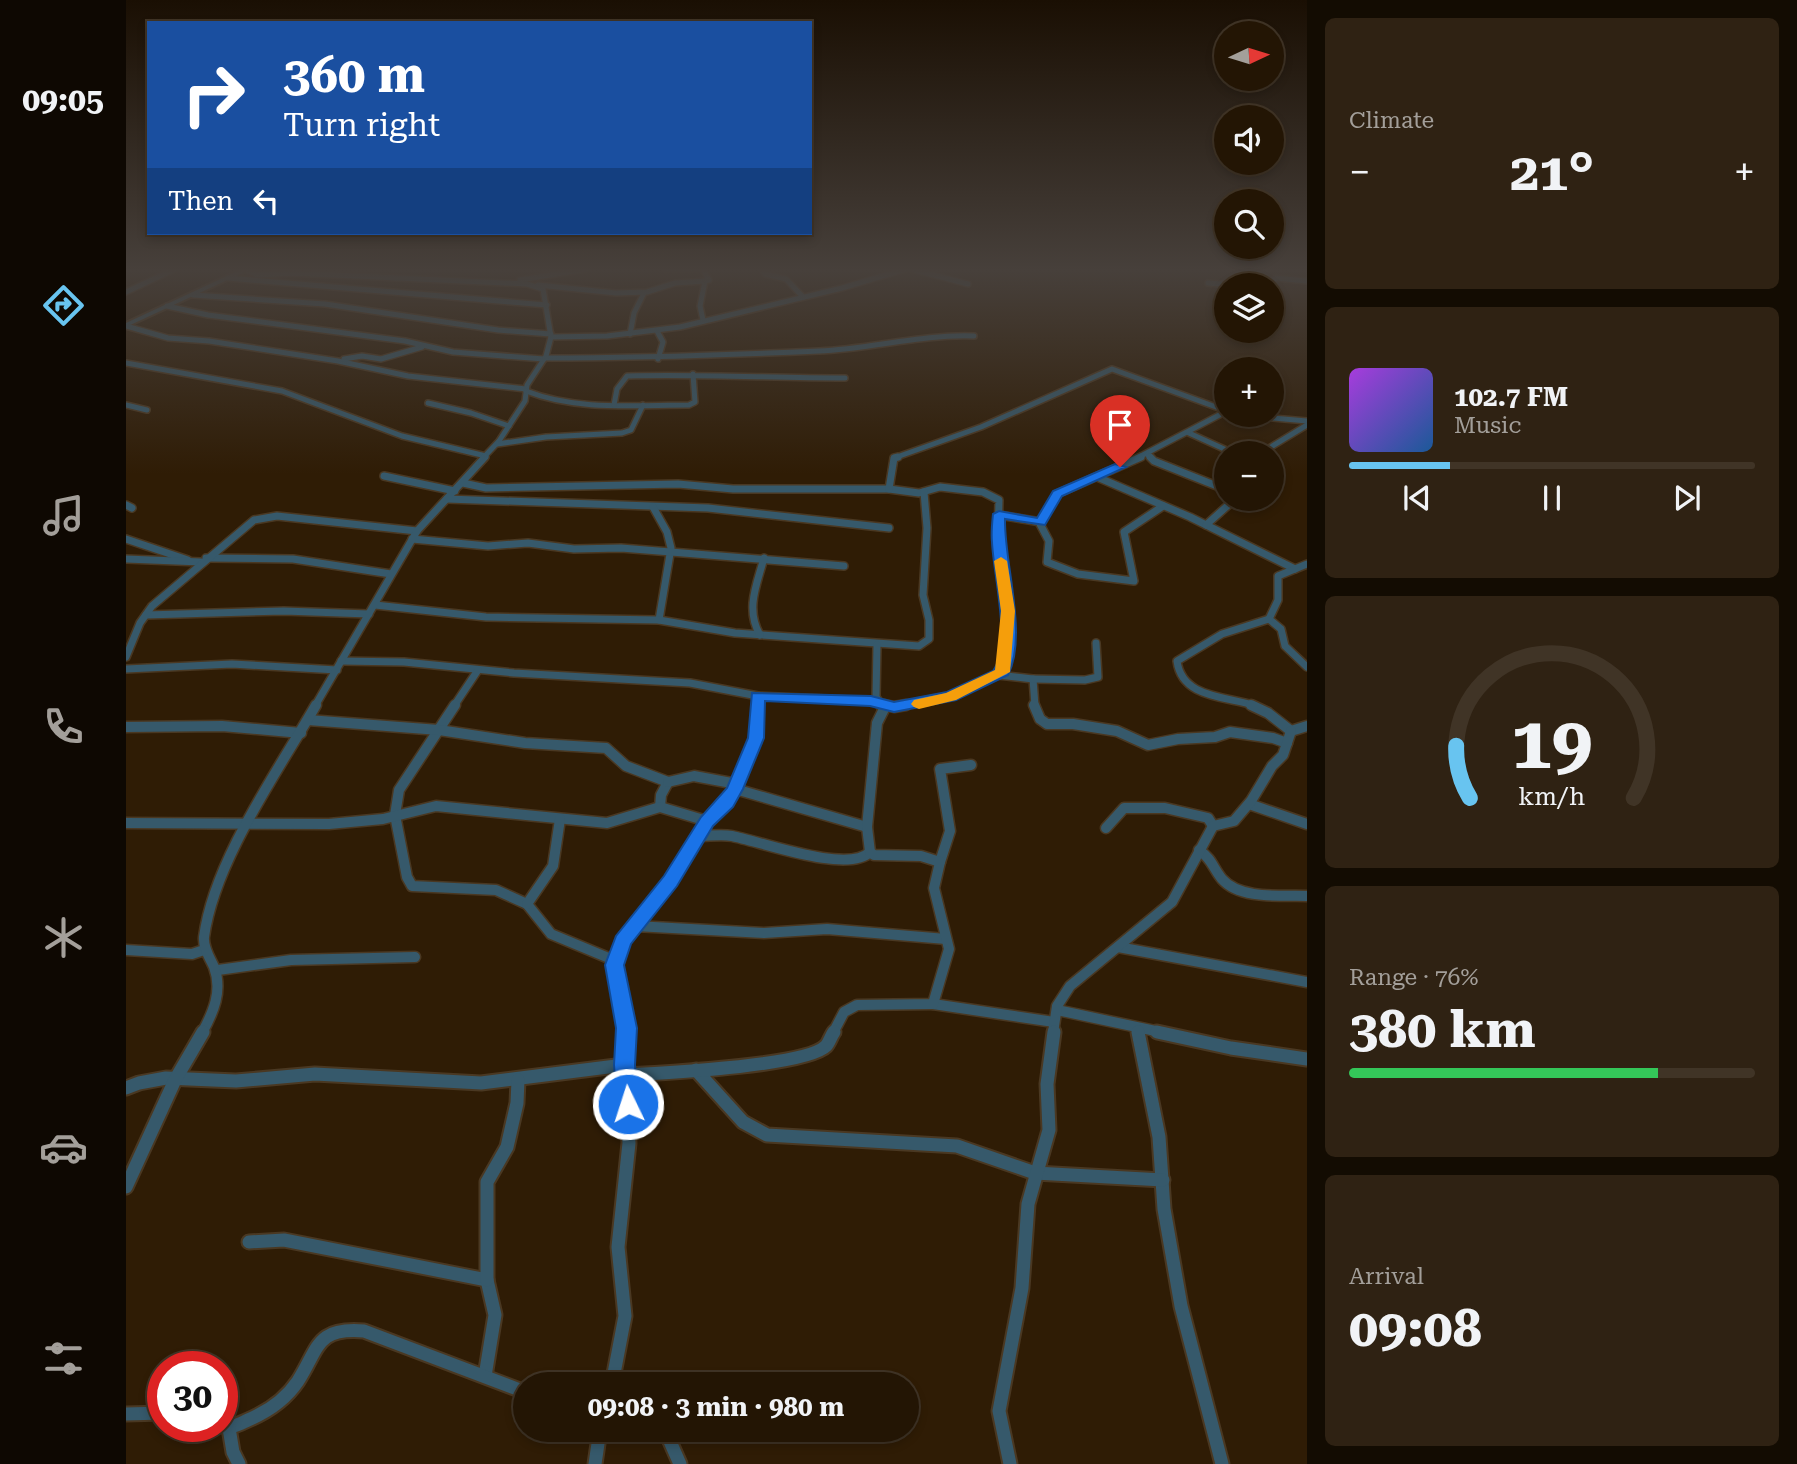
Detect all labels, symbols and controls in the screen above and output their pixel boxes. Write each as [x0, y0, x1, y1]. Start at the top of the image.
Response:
north arrow [1214, 21, 1284, 91]
map controls [1214, 21, 1284, 511]
text: 360 m [283, 47, 425, 104]
icon: right [168, 49, 259, 140]
text: 09:05 [22, 81, 104, 119]
button: sound [1214, 105, 1284, 175]
text: Turn right [283, 106, 440, 144]
text: Climate [1349, 107, 1434, 134]
text: 21° [1510, 142, 1594, 203]
text: − [1349, 150, 1370, 194]
text: + [1734, 150, 1755, 194]
icon: left [247, 182, 285, 220]
text: Then [168, 186, 233, 216]
button: search [1214, 189, 1284, 259]
button: layers [1214, 273, 1284, 343]
icon: directions [39, 281, 88, 330]
button: + [1214, 357, 1284, 427]
text: 102.7 FM [1454, 382, 1568, 412]
pin [1090, 395, 1150, 467]
icon: arrive [1101, 406, 1139, 444]
text: Music [1454, 412, 1521, 439]
button: − [1214, 441, 1284, 511]
icon: previous [1398, 479, 1436, 517]
icon: pause [1533, 479, 1571, 517]
icon: next [1668, 479, 1706, 517]
icon: music [39, 491, 88, 540]
text: 19 [1511, 701, 1593, 786]
icon: phone [39, 702, 88, 751]
text: km/h [1519, 782, 1585, 811]
icon: climate [39, 913, 88, 962]
text: Range · 76% [1349, 964, 1478, 991]
text: 380 km [1349, 999, 1536, 1060]
position arrow [591, 1067, 665, 1141]
icon: car [39, 1123, 88, 1172]
text: Arrival [1349, 1263, 1424, 1290]
text: 09:08 [1349, 1298, 1482, 1359]
icon: filters [39, 1334, 88, 1383]
speed limit sign: 30 [147, 1351, 238, 1442]
text: 09:08 · 3 min · 980 m [588, 1392, 844, 1422]

